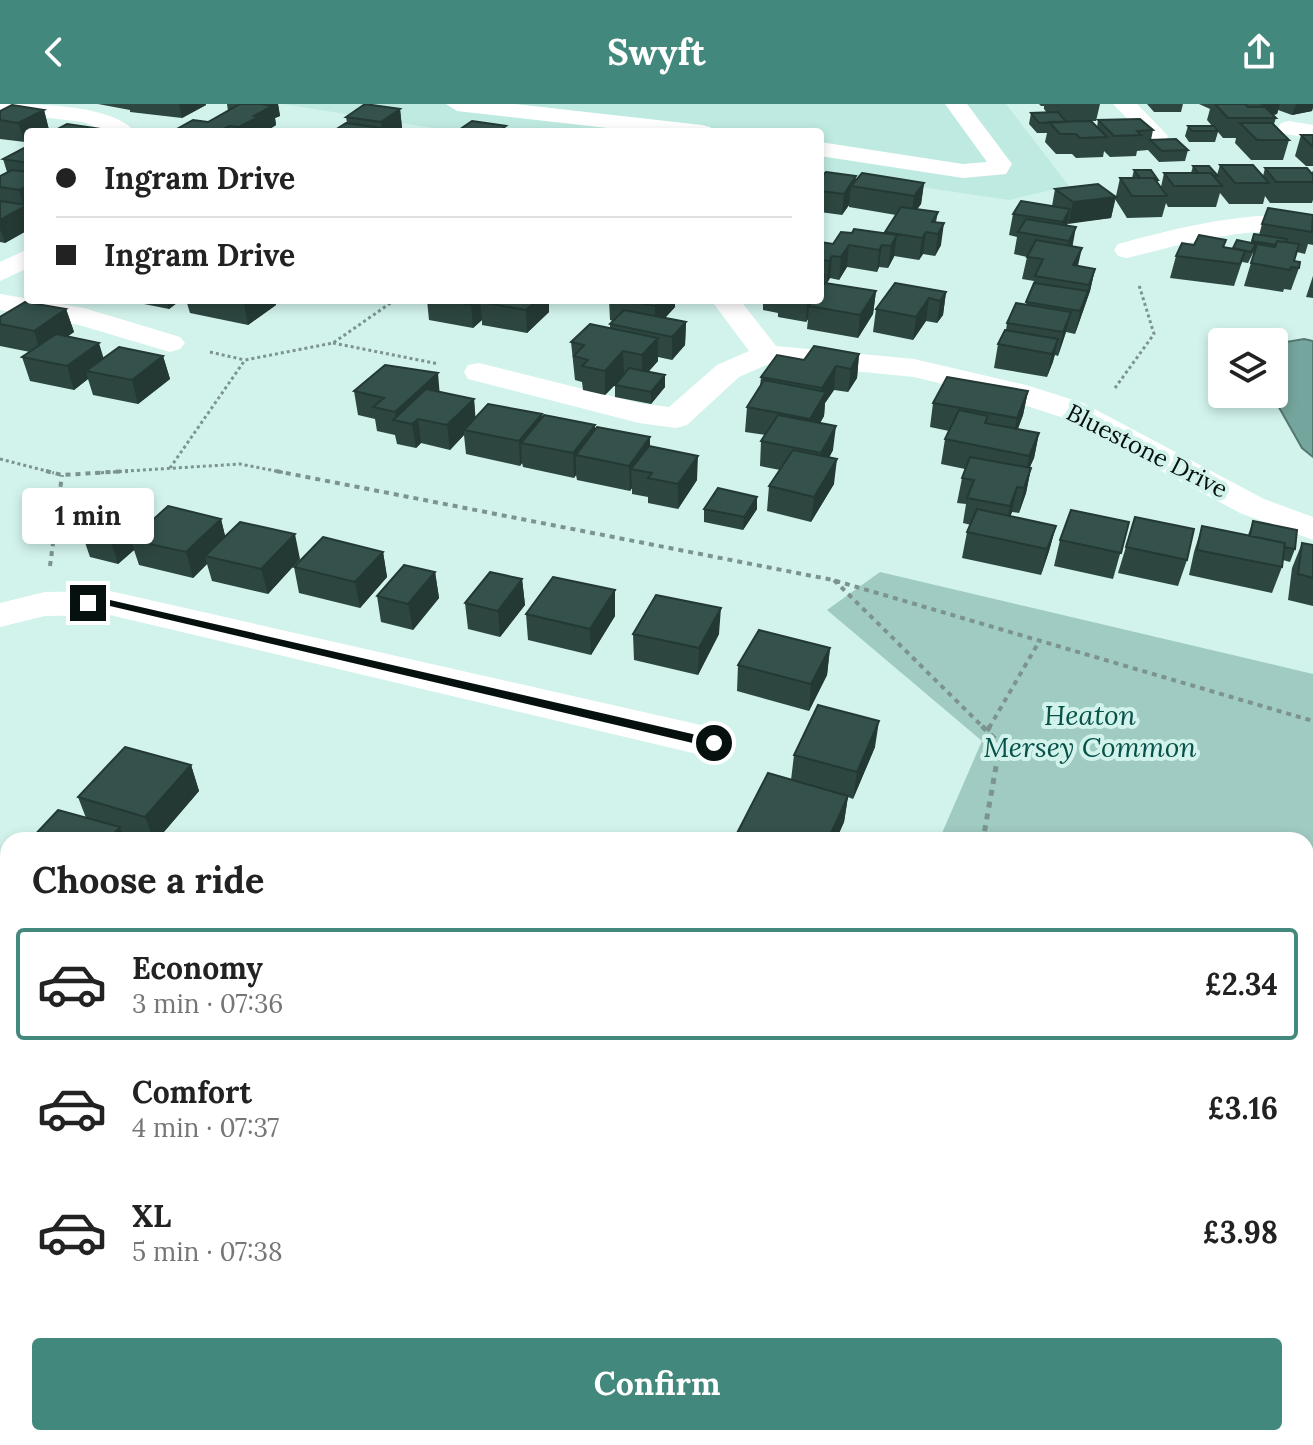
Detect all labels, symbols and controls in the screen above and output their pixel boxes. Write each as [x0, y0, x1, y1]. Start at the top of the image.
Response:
text: Swyft [607, 29, 706, 75]
icon: back [32, 30, 76, 74]
icon: share [1237, 30, 1281, 74]
text: Ingram Drive [104, 159, 295, 197]
text: Ingram Drive [104, 236, 295, 274]
map controls [1208, 328, 1288, 408]
button: layers [1208, 328, 1288, 408]
street label: Bluestone Drive [1061, 397, 1233, 505]
callout: 1 min [22, 487, 154, 543]
text: 1 min [55, 499, 121, 532]
route end [70, 585, 106, 621]
park label: Heaton Mersey Common [983, 697, 1197, 765]
route start [696, 725, 732, 761]
text: Choose a ride [32, 857, 264, 903]
icon: car [36, 948, 108, 1020]
text: Economy [132, 949, 263, 987]
text: £2.34 [1205, 965, 1278, 1003]
text: 3 min · 07:36 [132, 987, 283, 1020]
icon: car [36, 1072, 108, 1144]
text: Comfort [132, 1073, 252, 1111]
text: £3.16 [1208, 1089, 1278, 1127]
text: 4 min · 07:37 [132, 1111, 279, 1144]
icon: car [36, 1196, 108, 1268]
text: XL [132, 1197, 171, 1235]
text: £3.98 [1203, 1213, 1278, 1251]
text: 5 min · 07:38 [132, 1235, 283, 1268]
button: Confirm [32, 1338, 1282, 1430]

